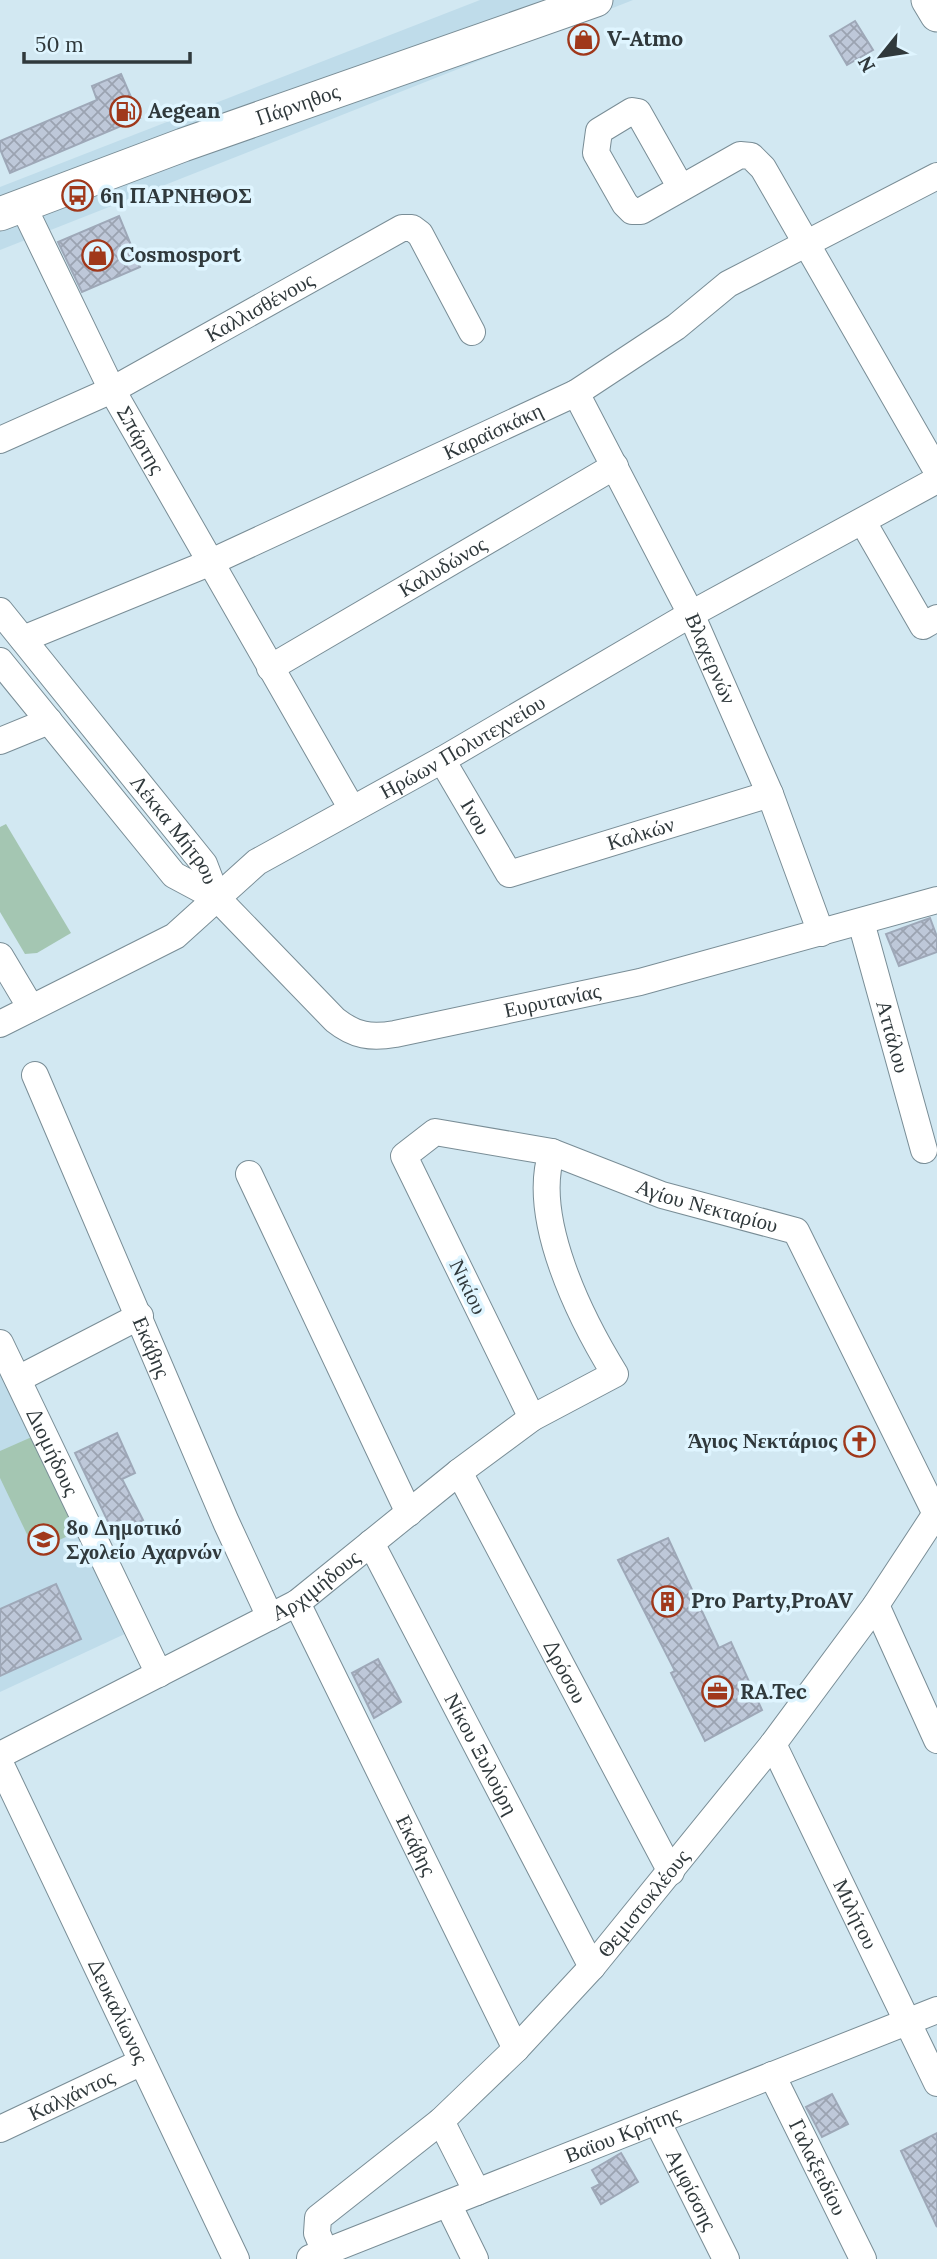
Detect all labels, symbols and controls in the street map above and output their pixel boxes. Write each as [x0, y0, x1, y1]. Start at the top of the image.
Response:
scale bar [24, 21, 191, 65]
north arrow [846, 21, 916, 91]
shop icon: V-Atmo [567, 22, 601, 56]
place label: V-Atmo [607, 25, 683, 52]
text: 50 m [35, 31, 84, 58]
text: N [852, 52, 880, 77]
street label: Πάρνηθος [252, 77, 343, 131]
fuel station icon: Aegean [108, 94, 142, 128]
place label: Aegean [148, 97, 220, 124]
bus stop icon: 6η ΠΑΡΝΗΘΟΣ [60, 179, 94, 213]
place label: 6η ΠΑΡΝΗΘΟΣ [100, 182, 252, 209]
shop icon: Cosmosport [80, 238, 114, 272]
place label: Cosmosport [120, 241, 241, 268]
street label: Καλλισθένους [201, 266, 319, 348]
street label: Καραϊσκάκη [439, 396, 547, 466]
street label: Σπάρτης [111, 401, 171, 479]
street label: Καλυδώνος [393, 530, 492, 603]
street label: Βλαχερνών [679, 609, 743, 708]
street label: Ηρώων Πολυτεχνείου [375, 688, 550, 805]
street label: Λέκκα Μήτρου [124, 769, 224, 888]
street label: Ινου [455, 794, 497, 840]
street label: Καλκών [604, 810, 678, 856]
street label: Ευρυτανίας [501, 977, 604, 1024]
street label: Αττάλου [870, 997, 916, 1076]
street label: Αγίου Νεκταρίου [632, 1172, 781, 1239]
street label: Νικίου [444, 1255, 493, 1319]
street label: Εκάβης [127, 1312, 177, 1382]
street label: Διομήδους [20, 1404, 86, 1501]
church icon: Άγιος Νεκτάριος [843, 1424, 877, 1458]
place label: Άγιος Νεκτάριος [688, 1427, 838, 1454]
place label: 8ο Δημοτικό Σχολείο Αχαρνών [66, 1514, 222, 1565]
school or university icon: 8ο Δημοτικό Σχολείο Αχαρνών [26, 1523, 60, 1557]
street label: Αρχιμήδους [267, 1543, 366, 1627]
building icon: Pro Party,ProAV [651, 1584, 685, 1618]
place label: Pro Party,ProAV [691, 1587, 853, 1614]
street label: Δρόσου [537, 1635, 593, 1708]
office icon: RA.Tec [700, 1675, 734, 1709]
place label: RA.Tec [740, 1678, 807, 1705]
street label: Νίκου Ξυλούρη [439, 1688, 524, 1819]
street label: Εκάβης [390, 1810, 443, 1881]
street label: Θεμιστοκλέους [591, 1843, 696, 1963]
street label: Μιλήτου [827, 1874, 884, 1953]
street label: Δευκαλίωνος [82, 1954, 155, 2069]
street label: Καλχάντος [24, 2063, 119, 2127]
street label: Βαϊου Κρήτης [561, 2099, 684, 2169]
street label: Γαλαξειδίου [783, 2114, 853, 2220]
street label: Αμφίσσης [660, 2144, 724, 2236]

